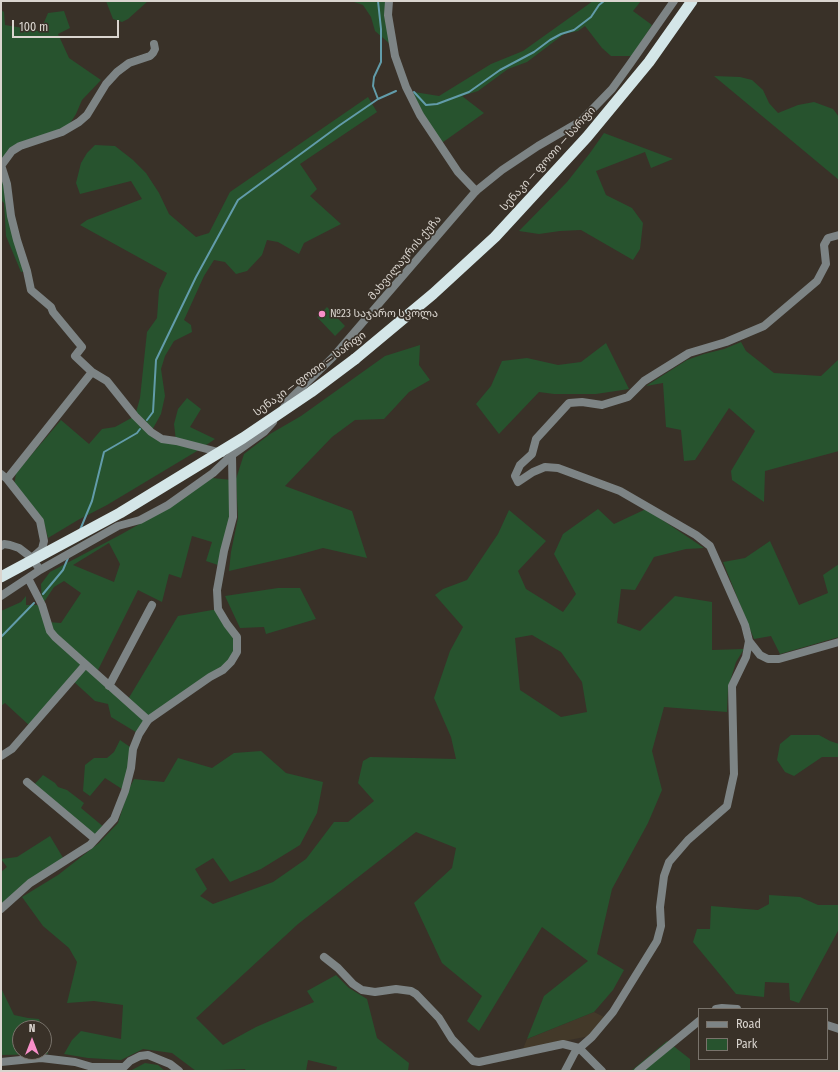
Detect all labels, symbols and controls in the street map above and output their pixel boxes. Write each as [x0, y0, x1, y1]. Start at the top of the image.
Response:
scale bar [14, 12, 121, 38]
text: 100 m [19, 20, 48, 34]
street label: სენაკი — ფოთი — სარფი [498, 104, 598, 214]
street label: მახვილაურის ქუჩა [366, 213, 444, 303]
place label: №23 საჯარო სკოლა [330, 307, 438, 321]
marker: №23 საჯარო სკოლა [317, 309, 327, 319]
street label: სენაკი — ფოთი — სარფი [251, 329, 369, 419]
legend [698, 1008, 828, 1060]
text: Road [736, 1017, 761, 1031]
north arrow [12, 1020, 52, 1060]
text: N [29, 1022, 35, 1035]
text: Park [736, 1037, 757, 1051]

